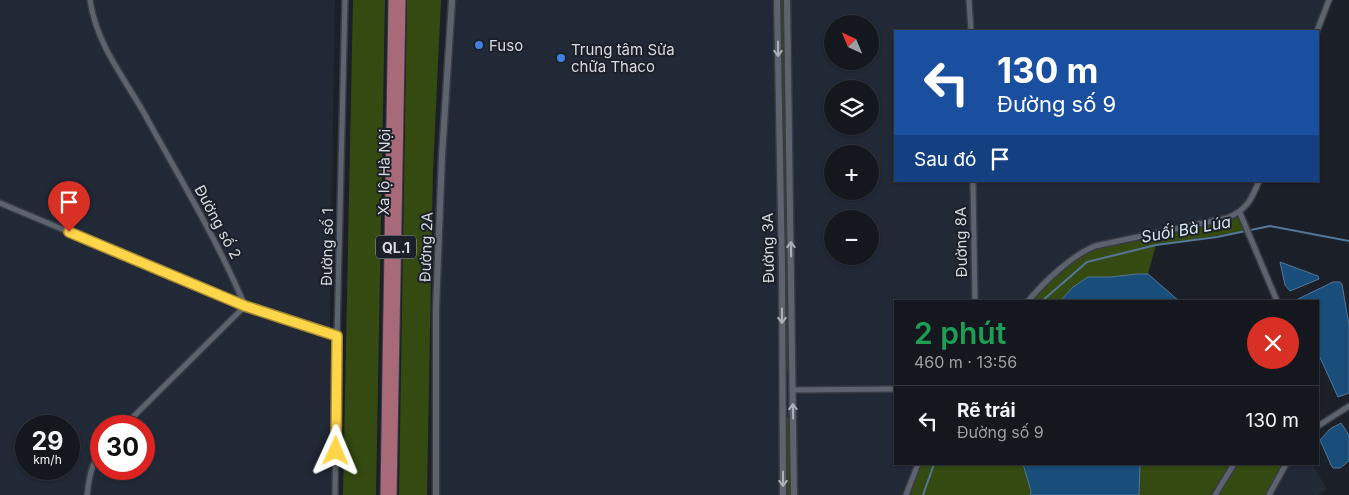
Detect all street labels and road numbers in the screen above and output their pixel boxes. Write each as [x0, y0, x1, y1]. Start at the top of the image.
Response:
street label: Xa lộ Hà Nội [374, 129, 394, 215]
street label: Đường số 2 [191, 182, 245, 262]
street label: Đường 8A [951, 207, 971, 277]
street label: Đường số 1 [317, 208, 337, 286]
street label: Đường 2A [415, 212, 437, 282]
street label: Đường 3A [758, 213, 778, 283]
road number: QL.1 [376, 236, 416, 258]

